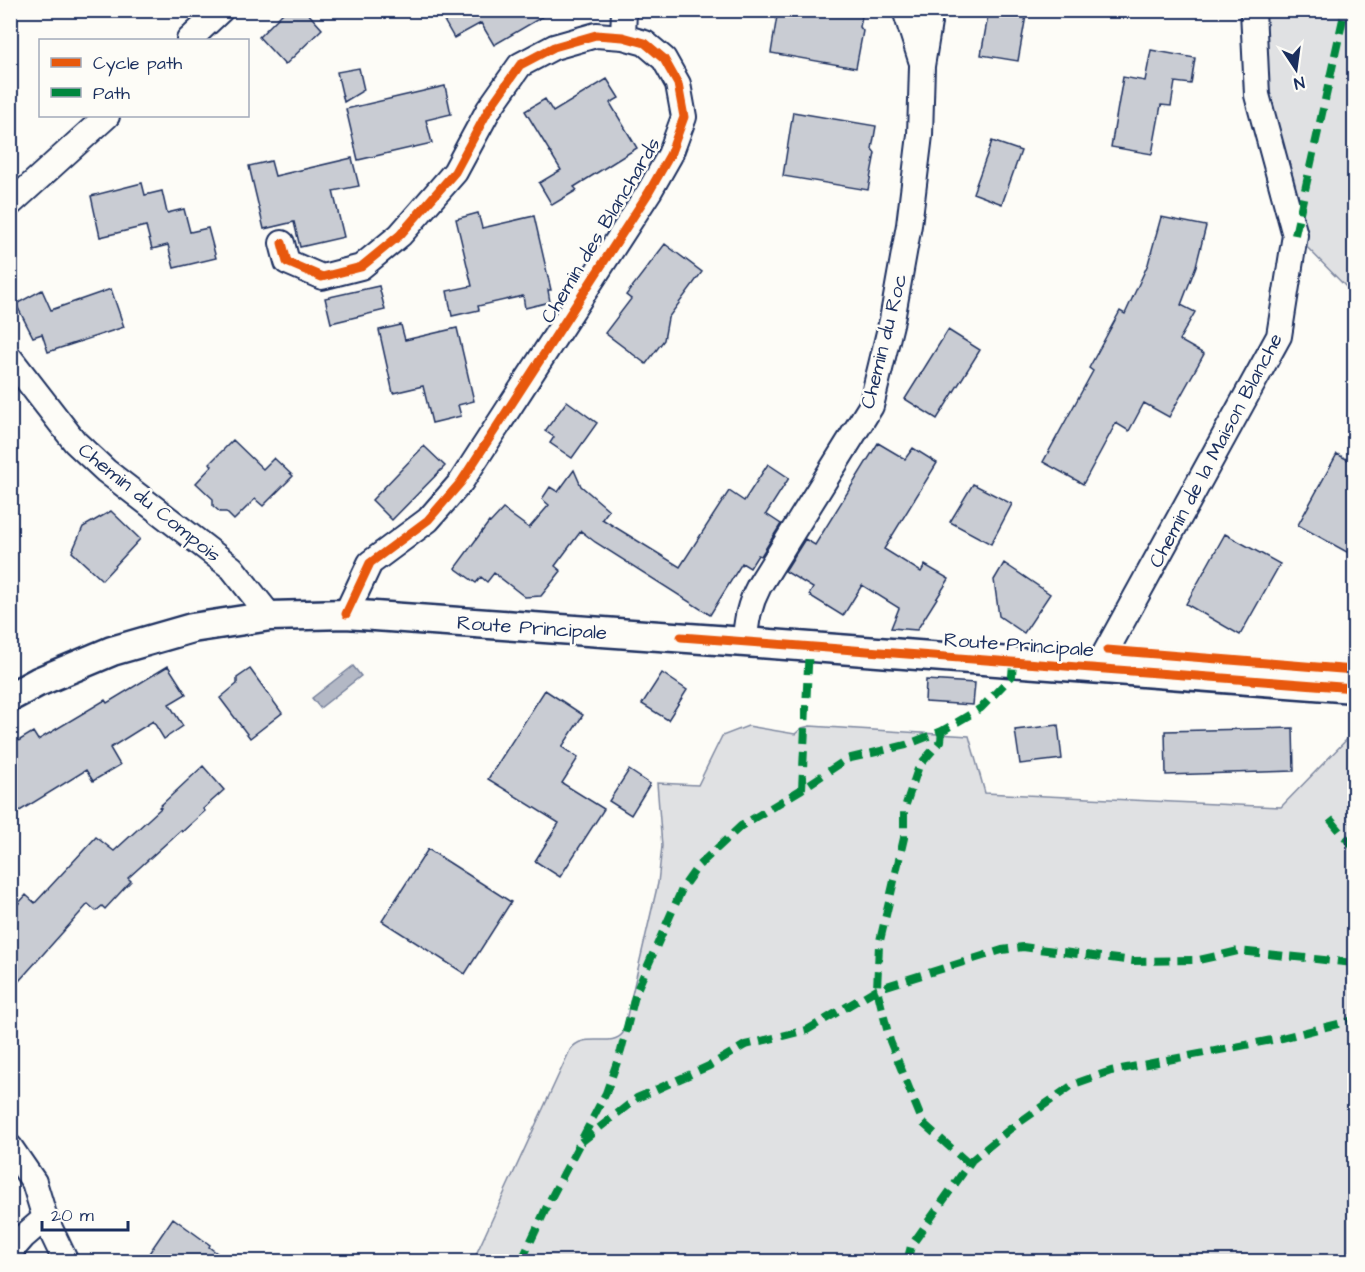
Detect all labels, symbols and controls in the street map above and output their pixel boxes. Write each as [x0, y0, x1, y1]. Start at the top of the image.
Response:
legend [39, 39, 249, 117]
north arrow [1266, 39, 1326, 99]
text: Cycle path [93, 51, 182, 77]
text: N [1292, 71, 1307, 94]
text: Path [93, 81, 130, 106]
street label: Chemin des Blanchards [534, 132, 668, 329]
street label: Chemin du Roc [854, 271, 914, 412]
street label: Chemin de la Maison Blanche [1142, 328, 1290, 573]
street label: Chemin du Compois [72, 436, 227, 569]
street label: Route Principale [456, 609, 608, 647]
street label: Route Principale [943, 626, 1095, 664]
scale bar [42, 1194, 128, 1232]
text: 20 m [51, 1203, 94, 1228]

